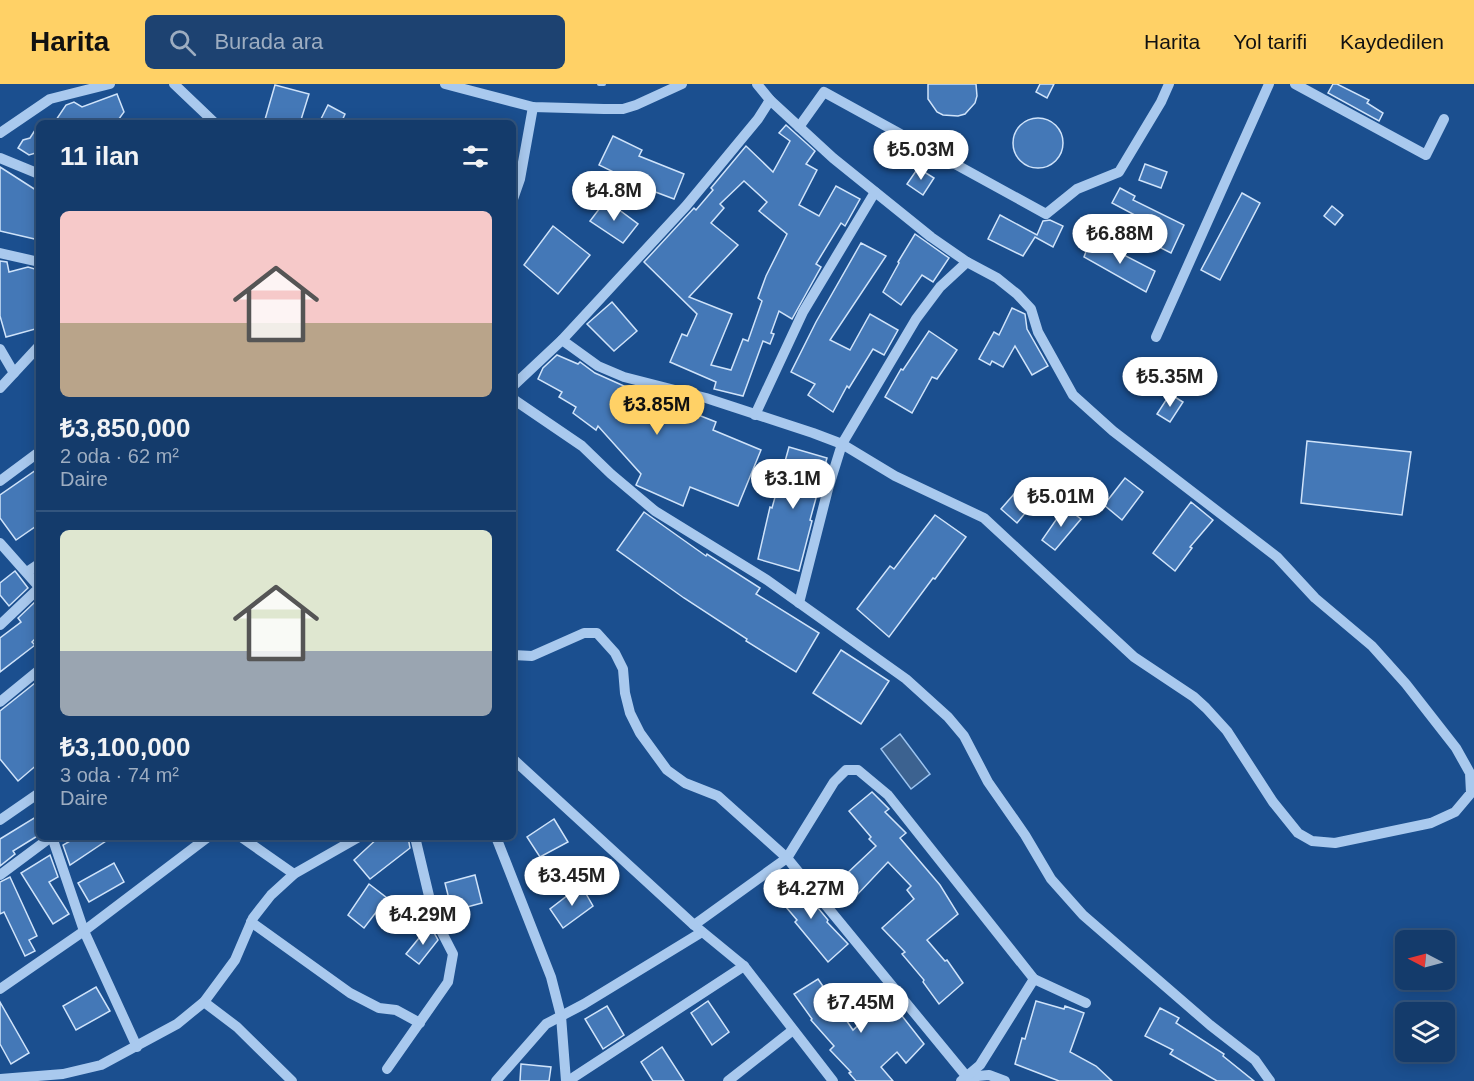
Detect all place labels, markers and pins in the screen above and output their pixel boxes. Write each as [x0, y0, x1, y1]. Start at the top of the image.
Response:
pin: ₺5.03M [872, 130, 970, 181]
pin: ₺4.8M [572, 171, 656, 222]
pin: ₺6.88M [1071, 214, 1169, 265]
pin: ₺5.35M [1121, 357, 1219, 408]
pin: ₺3.85M [608, 385, 706, 436]
pin: ₺3.1M [751, 459, 835, 510]
pin: ₺5.01M [1012, 477, 1110, 528]
pin: ₺3.45M [523, 856, 621, 907]
pin: ₺4.27M [762, 869, 860, 920]
pin: ₺4.29M [374, 895, 472, 946]
pin: ₺7.45M [812, 983, 910, 1034]

